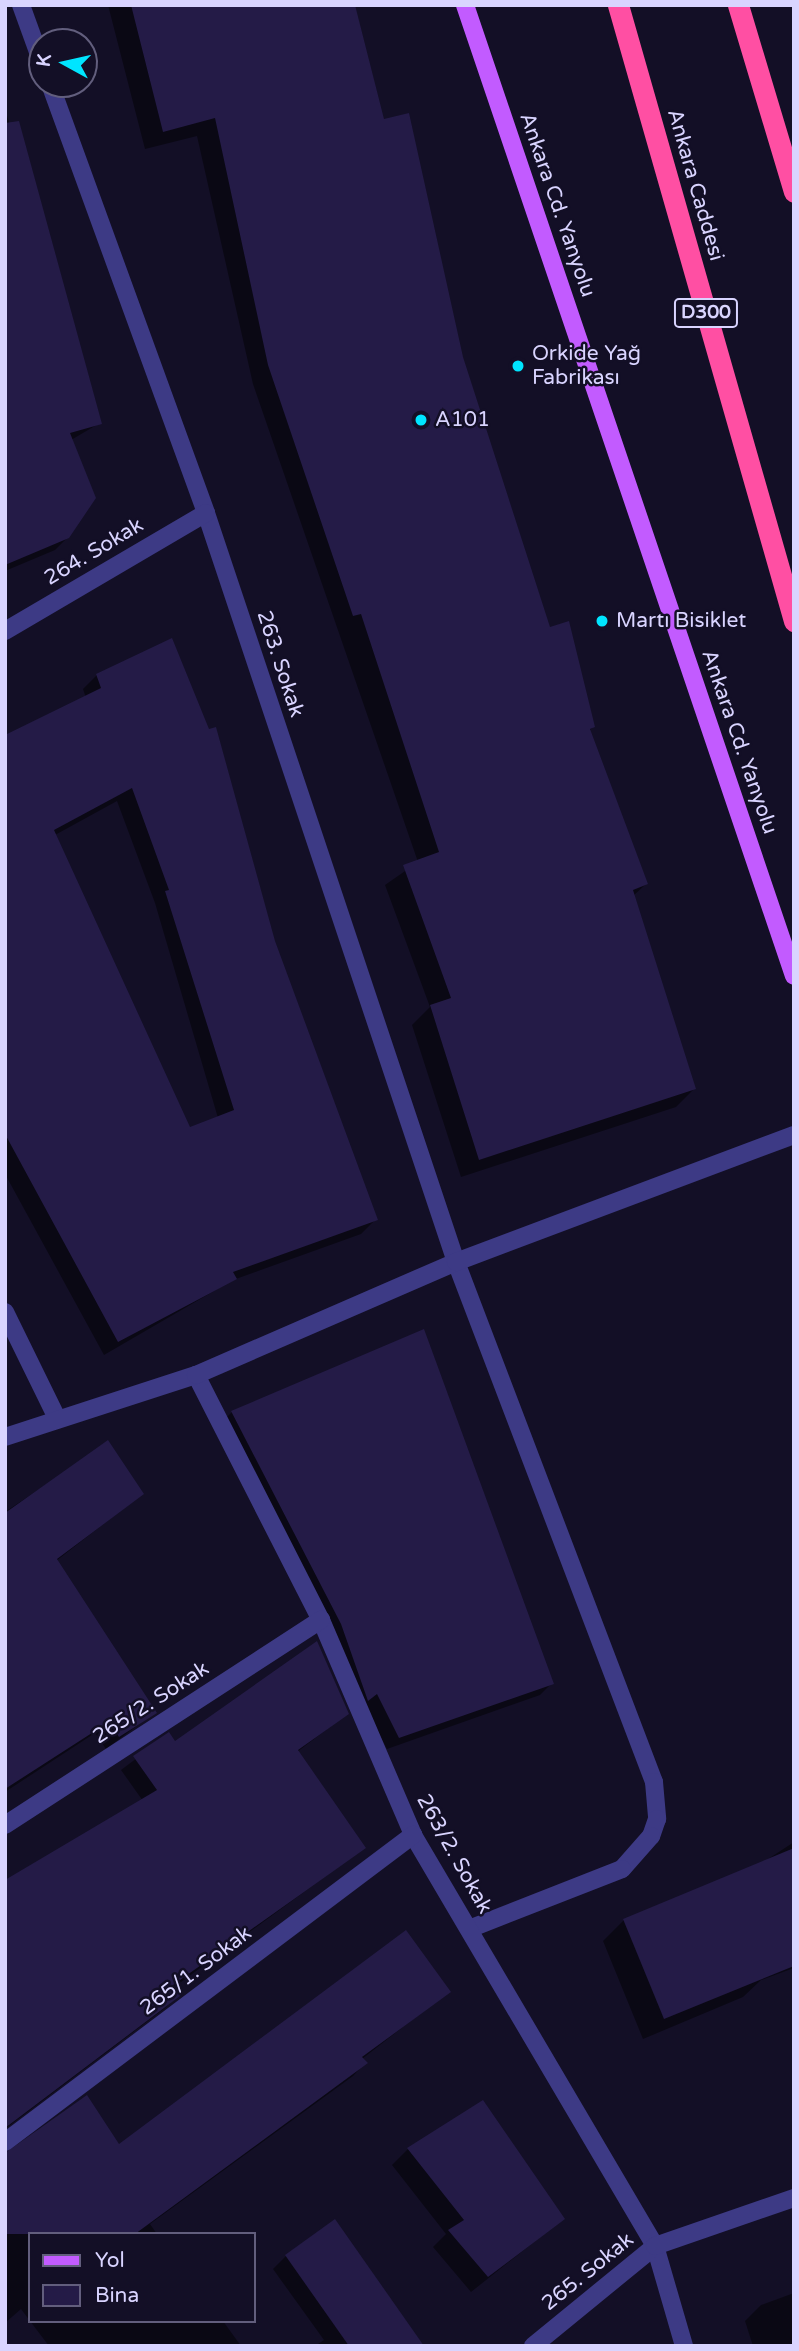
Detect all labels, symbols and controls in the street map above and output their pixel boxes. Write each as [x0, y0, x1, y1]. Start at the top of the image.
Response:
north arrow [28, 28, 98, 98]
text: K [32, 53, 56, 68]
street label: Ankara Caddesi [661, 106, 729, 264]
street label: Ankara Cd. Yanyolu [514, 110, 600, 300]
road number: D300 [673, 298, 739, 328]
place label: Orkide Yağ Fabrikası [532, 341, 641, 391]
marker: Orkide Yağ Fabrikası [510, 358, 526, 374]
place label: A101 [435, 407, 490, 433]
marker: A101 [413, 412, 429, 428]
street label: 264. Sokak [40, 513, 148, 591]
street label: 263. Sokak [251, 607, 309, 721]
place label: Martı Bisiklet [616, 608, 746, 634]
marker: Martı Bisiklet [594, 613, 610, 629]
street label: Ankara Cd. Yanyolu [696, 647, 782, 837]
street label: 265/2. Sokak [88, 1656, 214, 1750]
street label: 263/2. Sokak [411, 1790, 497, 1918]
street label: 265/1. Sokak [135, 1921, 257, 2021]
street label: 265. Sokak [537, 2227, 639, 2317]
legend [28, 2232, 256, 2323]
text: Yol [95, 2248, 125, 2273]
text: Bina [95, 2283, 139, 2308]

